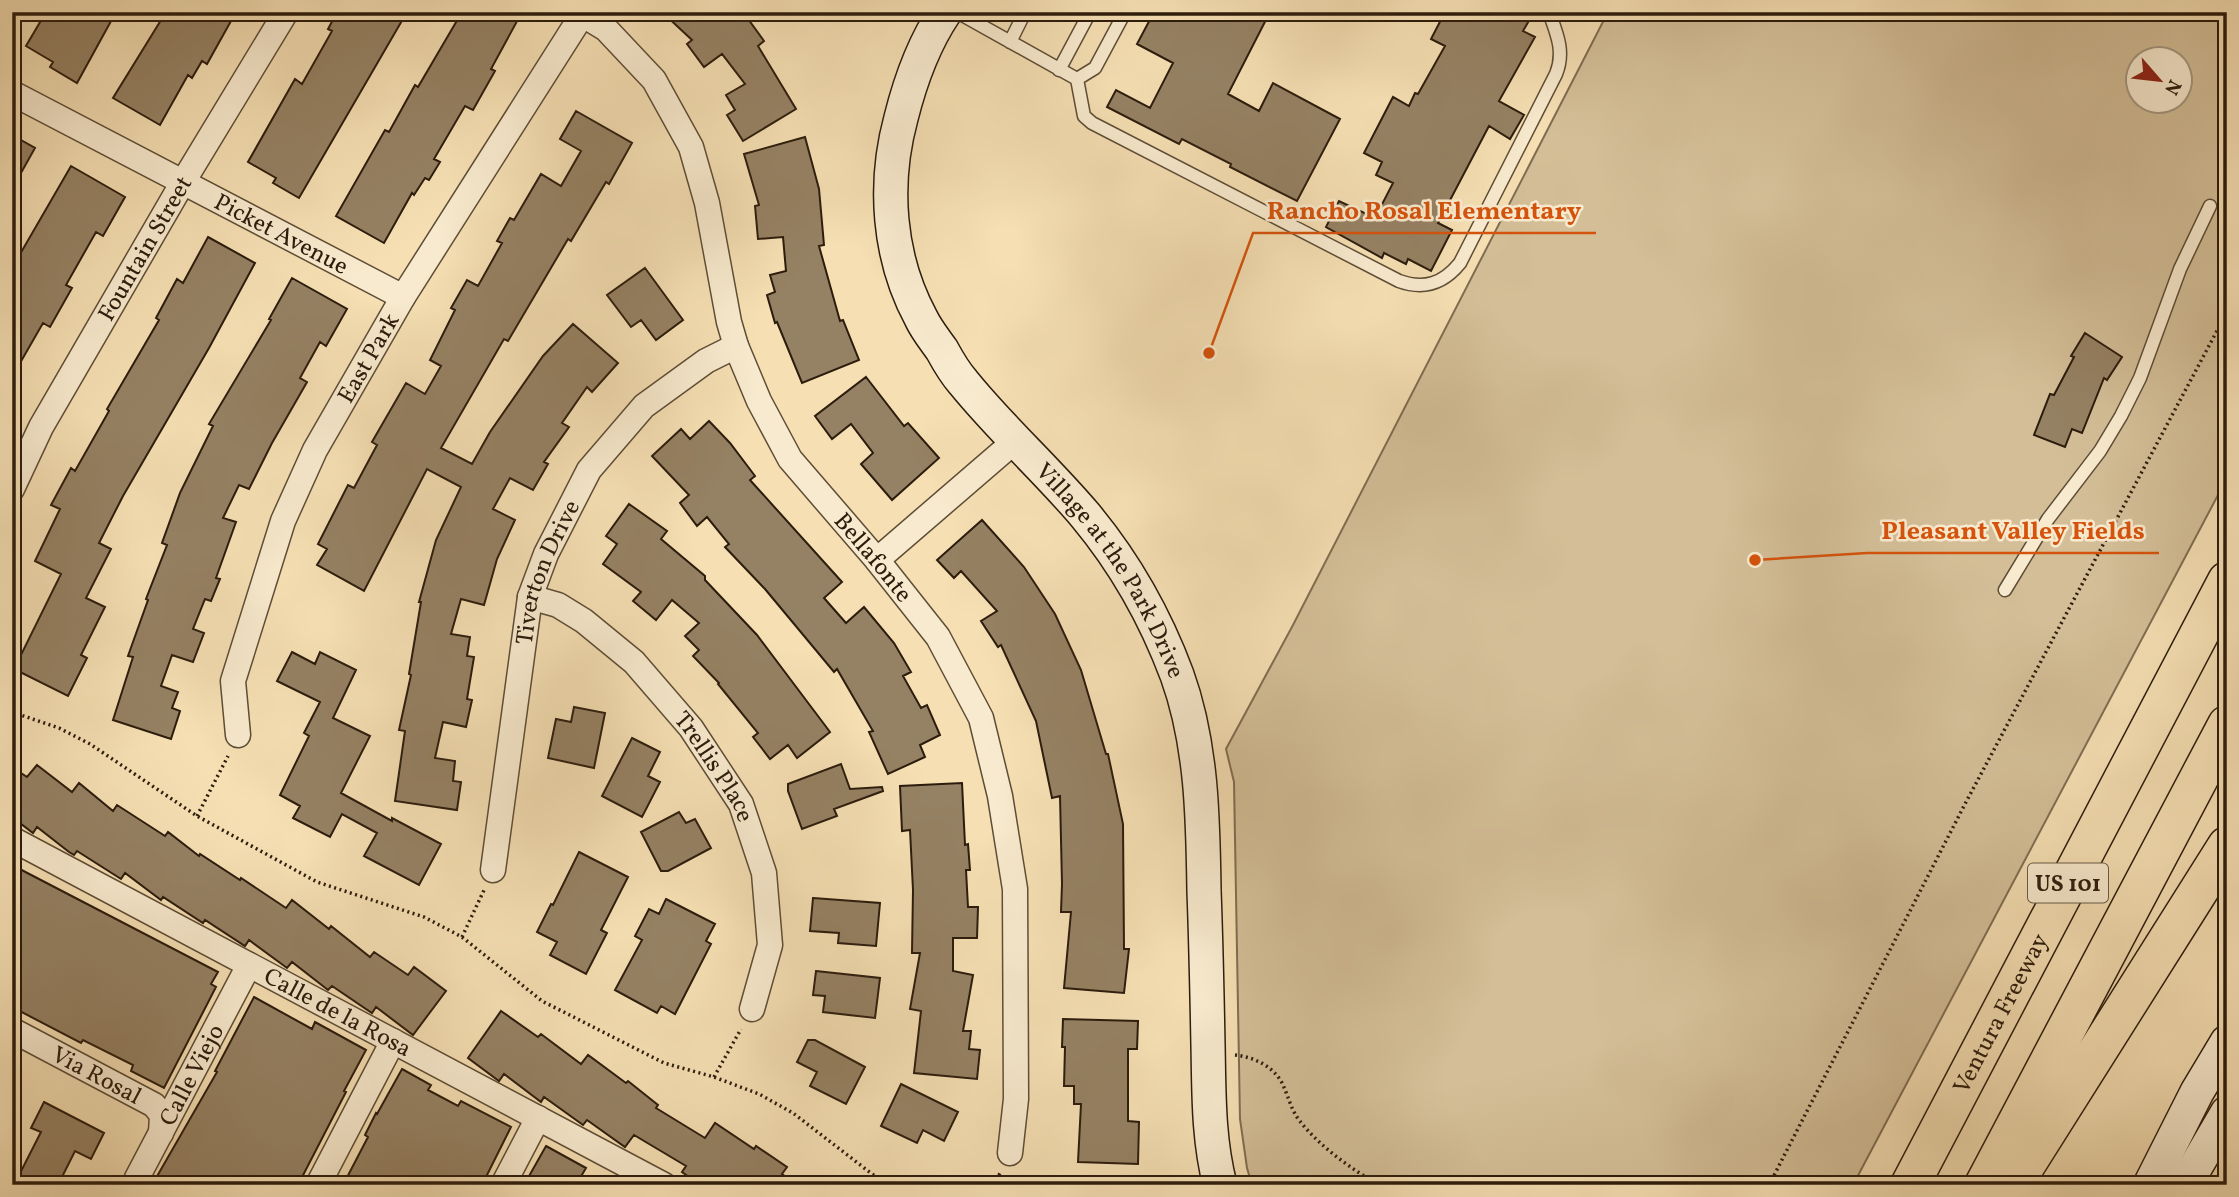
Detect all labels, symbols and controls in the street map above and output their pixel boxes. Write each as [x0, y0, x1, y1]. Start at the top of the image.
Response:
north arrow [2124, 46, 2194, 116]
text: N [2157, 75, 2187, 99]
street label: Fountain Street [91, 170, 202, 328]
street label: Picket Avenue [207, 186, 354, 285]
callout: Rancho Rosal Elementary [1253, 186, 1596, 233]
text: Rancho Rosal Elementary [1267, 194, 1582, 230]
street label: East Park [330, 308, 409, 410]
street label: Village at the Park Drive [1027, 456, 1192, 684]
street label: Tiverton Drive [509, 495, 590, 647]
street label: Bellafonte [825, 506, 919, 610]
callout: Pleasant Valley Fields [1867, 506, 2159, 553]
text: Pleasant Valley Fields [1881, 514, 2145, 550]
street label: Trellis Place [665, 705, 761, 827]
road number: US 101 [2028, 863, 2108, 902]
street label: Ventura Freeway [1946, 928, 2058, 1100]
street label: Calle de la Rosa [257, 961, 417, 1067]
street label: Calle Viejo [152, 1019, 234, 1133]
street label: Via Rosal [45, 1039, 147, 1114]

